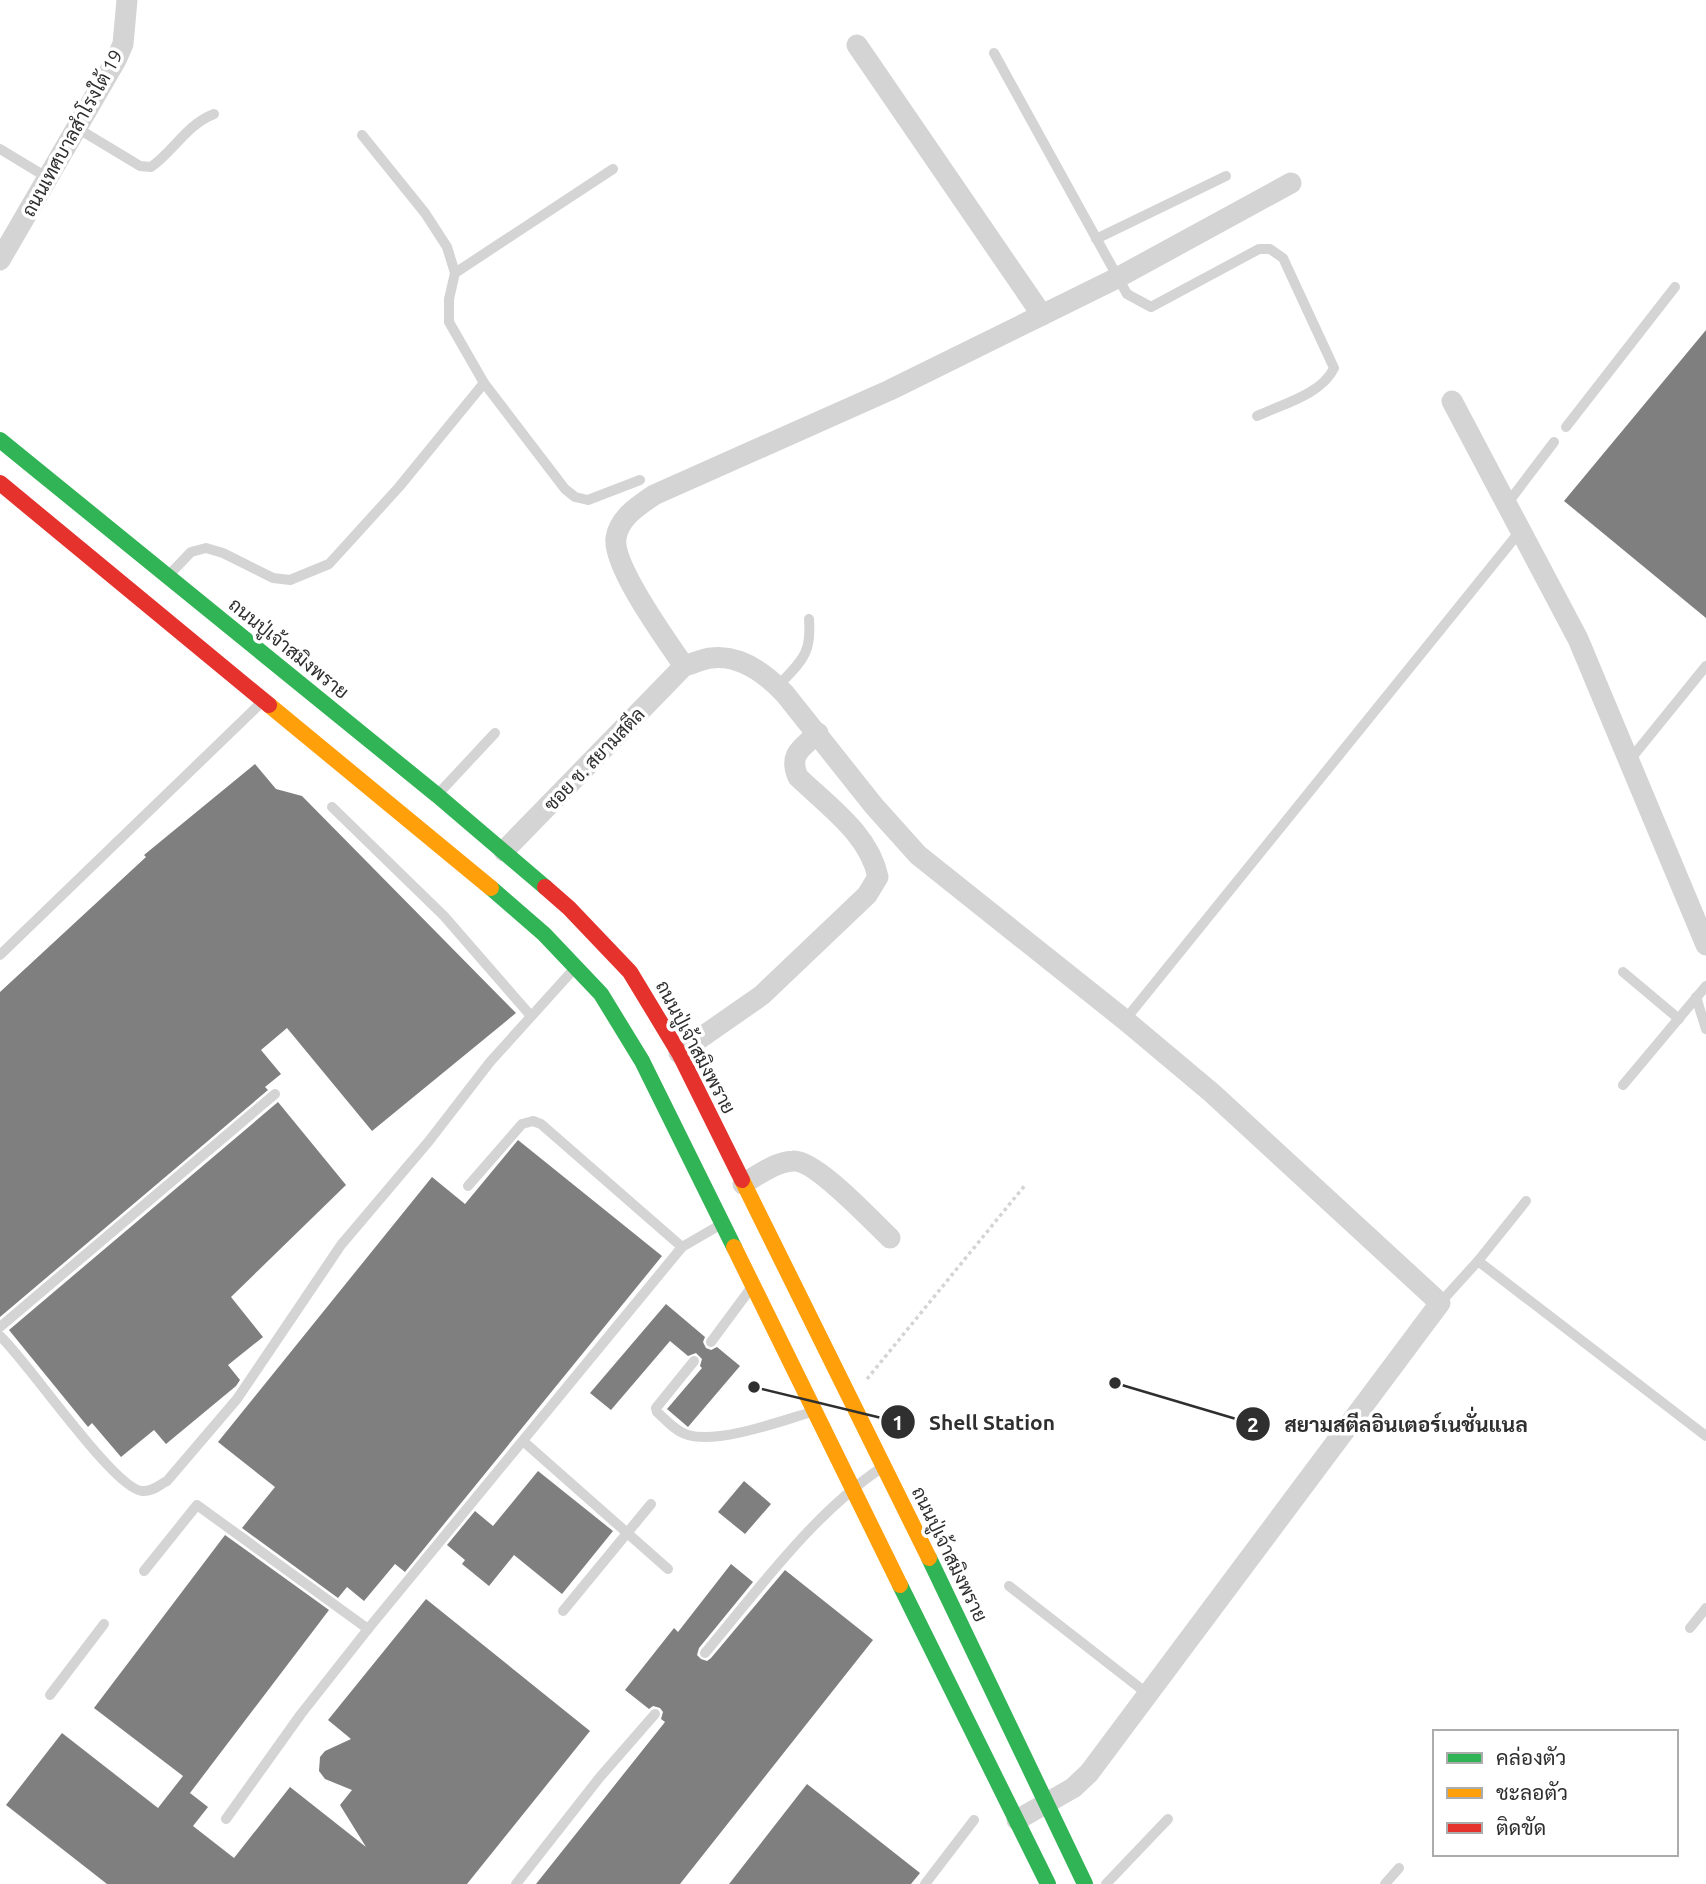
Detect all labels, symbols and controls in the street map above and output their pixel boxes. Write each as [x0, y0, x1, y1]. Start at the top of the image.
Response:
street label: ถนนเทศบาลสำโรงใต้ 19 [16, 45, 127, 220]
street label: ถนนปู่เจ้าสมิงพราย [223, 592, 354, 705]
street label: ซอย ช. สยามสตีล [538, 702, 649, 815]
street label: ถนนปู่เจ้าสมิงพราย [649, 976, 741, 1119]
callout: Shell Station [880, 1401, 1069, 1443]
callout: สยามสตีลอินเตอร์เนชั่นแนล [1235, 1403, 1542, 1445]
text: สยามสตีลอินเตอร์เนชั่นแนล [1284, 1406, 1528, 1436]
text: 1 [892, 1410, 904, 1434]
text: Shell Station [929, 1410, 1055, 1434]
text: 2 [1247, 1412, 1259, 1436]
street label: ถนนปู่เจ้าสมิงพราย [905, 1482, 993, 1626]
legend [1433, 1730, 1678, 1856]
text: คล่องตัว [1496, 1745, 1566, 1769]
text: ชะลอตัว [1496, 1780, 1568, 1804]
text: ติดขัด [1496, 1815, 1546, 1839]

